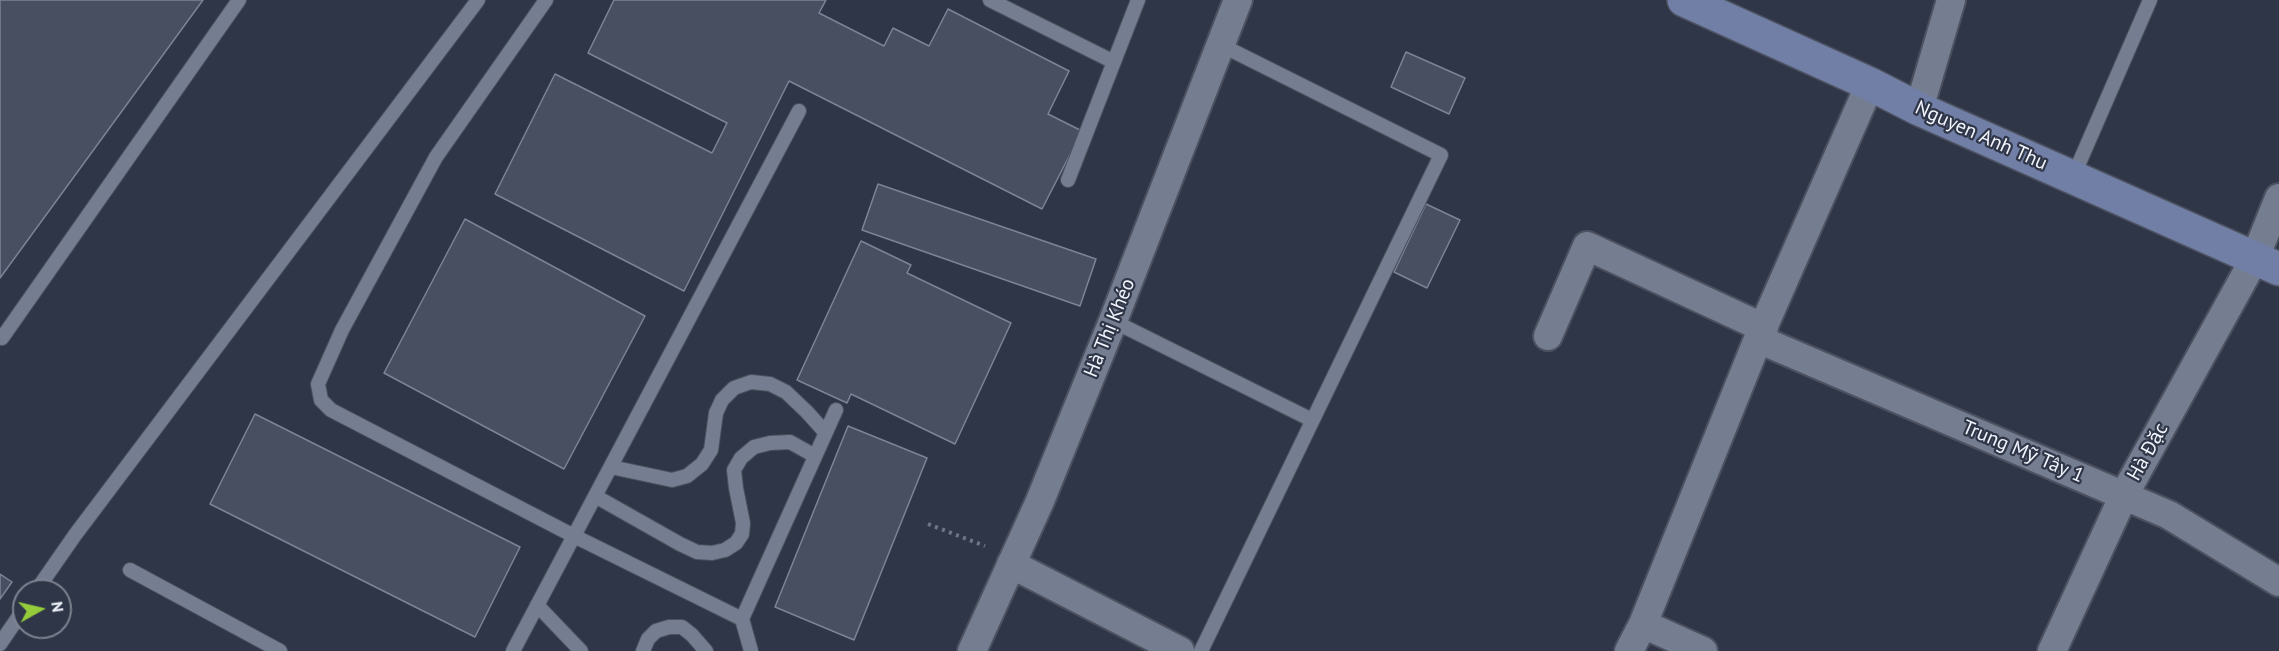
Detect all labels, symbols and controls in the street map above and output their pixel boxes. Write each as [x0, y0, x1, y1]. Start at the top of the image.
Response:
street label: Nguyen Anh Thu [1911, 96, 2051, 176]
street label: Hà Thị Khéo [1079, 275, 1141, 381]
street label: Trung Mỹ Tây 1 [1959, 416, 2087, 488]
street label: Hà Đặc [2122, 419, 2174, 485]
north arrow [12, 579, 72, 639]
text: N [47, 600, 68, 613]

